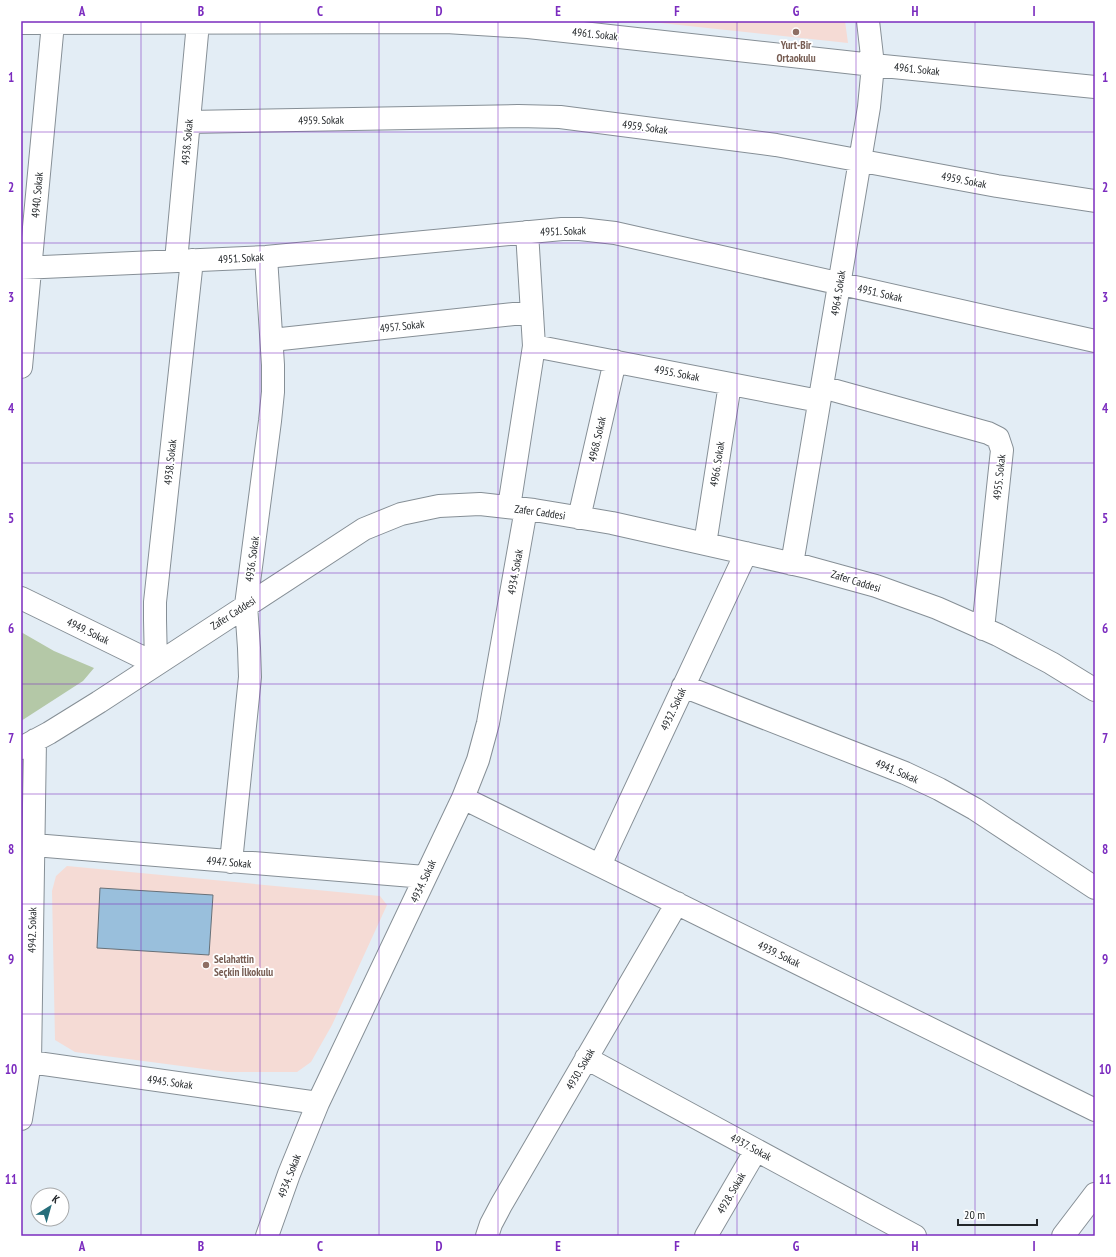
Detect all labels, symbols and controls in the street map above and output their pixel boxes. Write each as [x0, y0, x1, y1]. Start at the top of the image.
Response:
text: A [78, 3, 86, 20]
text: B [198, 3, 204, 20]
text: C [317, 3, 323, 20]
text: D [436, 3, 443, 20]
text: E [555, 3, 561, 20]
text: F [674, 3, 680, 20]
text: G [793, 3, 800, 20]
text: H [912, 3, 919, 20]
text: I [1032, 3, 1036, 20]
street label: 4961. Sokak [572, 25, 619, 43]
marker: Yurt-Bir Ortaokulu [791, 27, 801, 37]
place label: Yurt-Bir Ortaokulu [776, 38, 816, 65]
street label: 4961. Sokak [894, 60, 941, 78]
text: 1 [8, 69, 14, 86]
text: 1 [1102, 69, 1108, 86]
street label: 4959. Sokak [298, 113, 345, 127]
street label: 4959. Sokak [621, 117, 669, 137]
street label: 4938. Sokak [178, 118, 196, 165]
street label: 4959. Sokak [940, 169, 989, 191]
street label: 4940. Sokak [28, 171, 46, 218]
text: 2 [8, 179, 14, 196]
text: 2 [1102, 179, 1108, 196]
street label: 4951. Sokak [540, 223, 587, 239]
street label: 4951. Sokak [218, 250, 265, 266]
street label: 4964. Sokak [828, 269, 849, 317]
street label: 4951. Sokak [856, 281, 905, 305]
text: 3 [8, 289, 14, 306]
text: 3 [1102, 289, 1108, 306]
street label: 4957. Sokak [379, 317, 426, 335]
street label: 4955. Sokak [653, 362, 702, 384]
text: 4 [8, 400, 15, 417]
text: 4 [1102, 400, 1109, 417]
street label: 4968. Sokak [585, 414, 609, 463]
street label: 4938. Sokak [161, 438, 179, 485]
street label: 4966. Sokak [707, 440, 728, 488]
street label: 4955. Sokak [990, 453, 1008, 500]
street label: Zafer Caddesi [514, 502, 566, 522]
text: 5 [8, 510, 14, 527]
text: 5 [1102, 510, 1108, 527]
street label: 4936. Sokak [242, 535, 262, 583]
street label: 4934. Sokak [504, 548, 526, 596]
street label: Zafer Caddesi [829, 567, 883, 595]
street label: Zafer Caddesi [208, 593, 258, 633]
street label: 4949. Sokak [64, 615, 112, 648]
text: 6 [8, 620, 14, 637]
text: 6 [1102, 620, 1108, 637]
street label: 4932. Sokak [657, 685, 689, 733]
text: 7 [8, 730, 14, 747]
text: 7 [1102, 730, 1108, 747]
street label: 4941. Sokak [873, 756, 921, 787]
text: 8 [8, 841, 14, 858]
text: 8 [1102, 841, 1108, 858]
street label: 4947. Sokak [206, 853, 253, 871]
street label: 4934. Sokak [407, 857, 439, 905]
street label: 4942. Sokak [25, 906, 39, 953]
street label: 4939. Sokak [755, 938, 803, 971]
text: 9 [8, 951, 14, 968]
text: 9 [1102, 951, 1108, 968]
place label: Selahattin Seçkin İlkokulu [214, 952, 273, 979]
marker: Selahattin Seçkin İlkokulu [201, 960, 211, 970]
street label: 4930. Sokak [562, 1045, 598, 1092]
text: 10 [5, 1061, 17, 1078]
text: 10 [1099, 1061, 1111, 1078]
street label: 4945. Sokak [146, 1072, 194, 1092]
street label: 4937. Sokak [728, 1130, 775, 1164]
street label: 4934. Sokak [274, 1151, 304, 1200]
street label: 4928. Sokak [713, 1169, 749, 1216]
text: 11 [5, 1171, 17, 1188]
text: 11 [1099, 1171, 1111, 1188]
north arrow [30, 1187, 70, 1227]
text: K [50, 1192, 63, 1206]
scale bar [958, 1201, 1037, 1227]
text: 20 m [964, 1207, 985, 1222]
text: A [78, 1238, 86, 1255]
text: B [198, 1238, 204, 1255]
text: C [317, 1238, 323, 1255]
text: D [436, 1238, 443, 1255]
text: E [555, 1238, 561, 1255]
text: F [674, 1238, 680, 1255]
text: G [793, 1238, 800, 1255]
text: H [912, 1238, 919, 1255]
text: I [1032, 1238, 1036, 1255]

